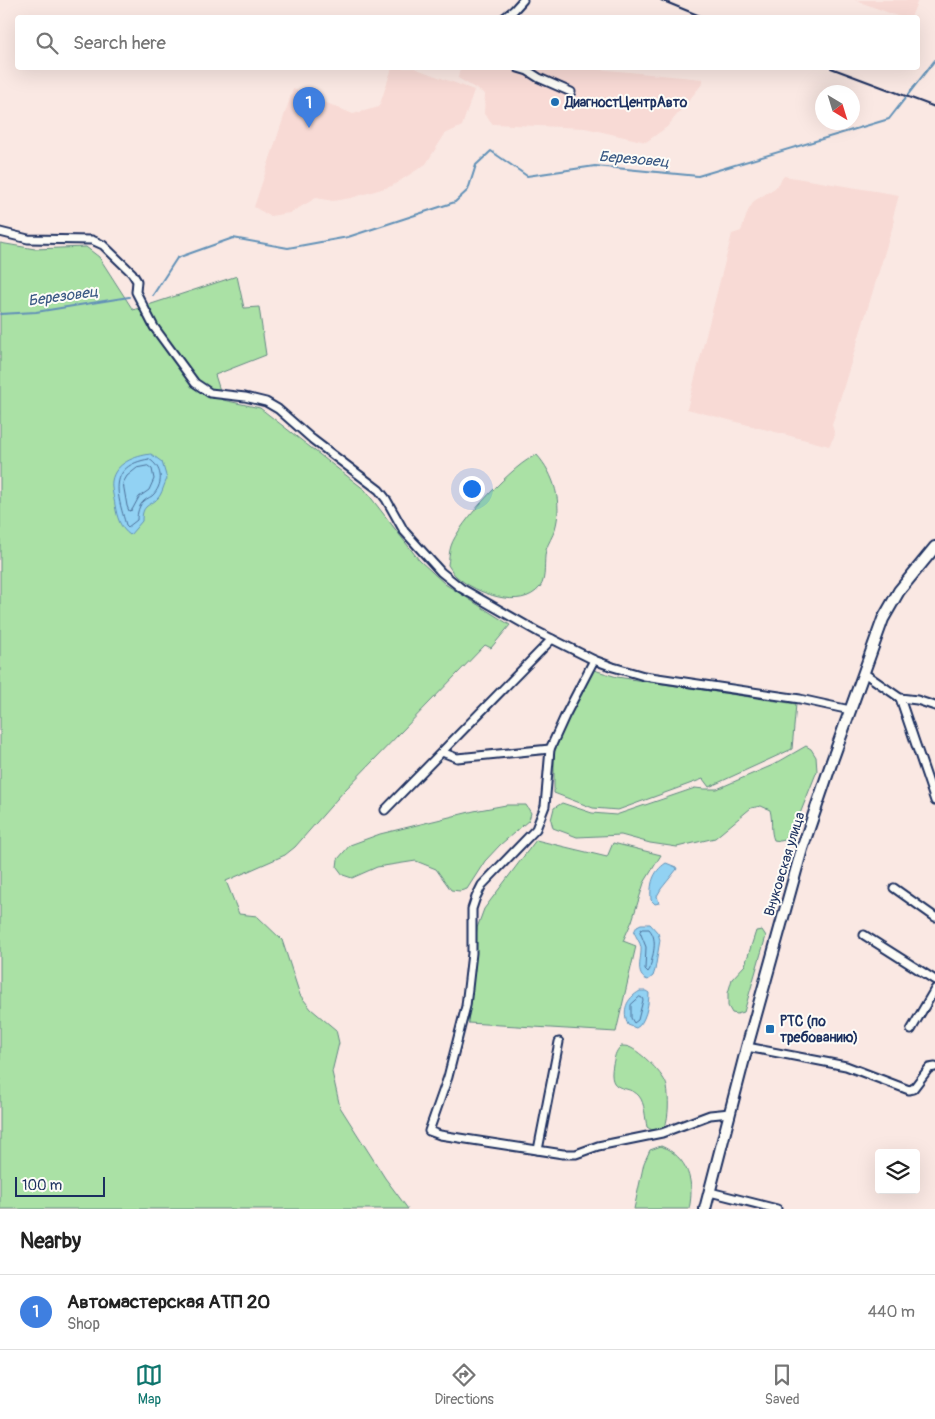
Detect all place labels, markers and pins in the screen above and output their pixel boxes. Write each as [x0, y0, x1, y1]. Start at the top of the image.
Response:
pin: 1 [293, 87, 325, 128]
place label: ДиагностЦентрАвто [564, 94, 688, 111]
marker: ДиагностЦентрАвто [549, 96, 561, 108]
place label: РТС (по требованию) [780, 1013, 858, 1046]
marker: РТС (по требованию) [764, 1023, 776, 1035]

